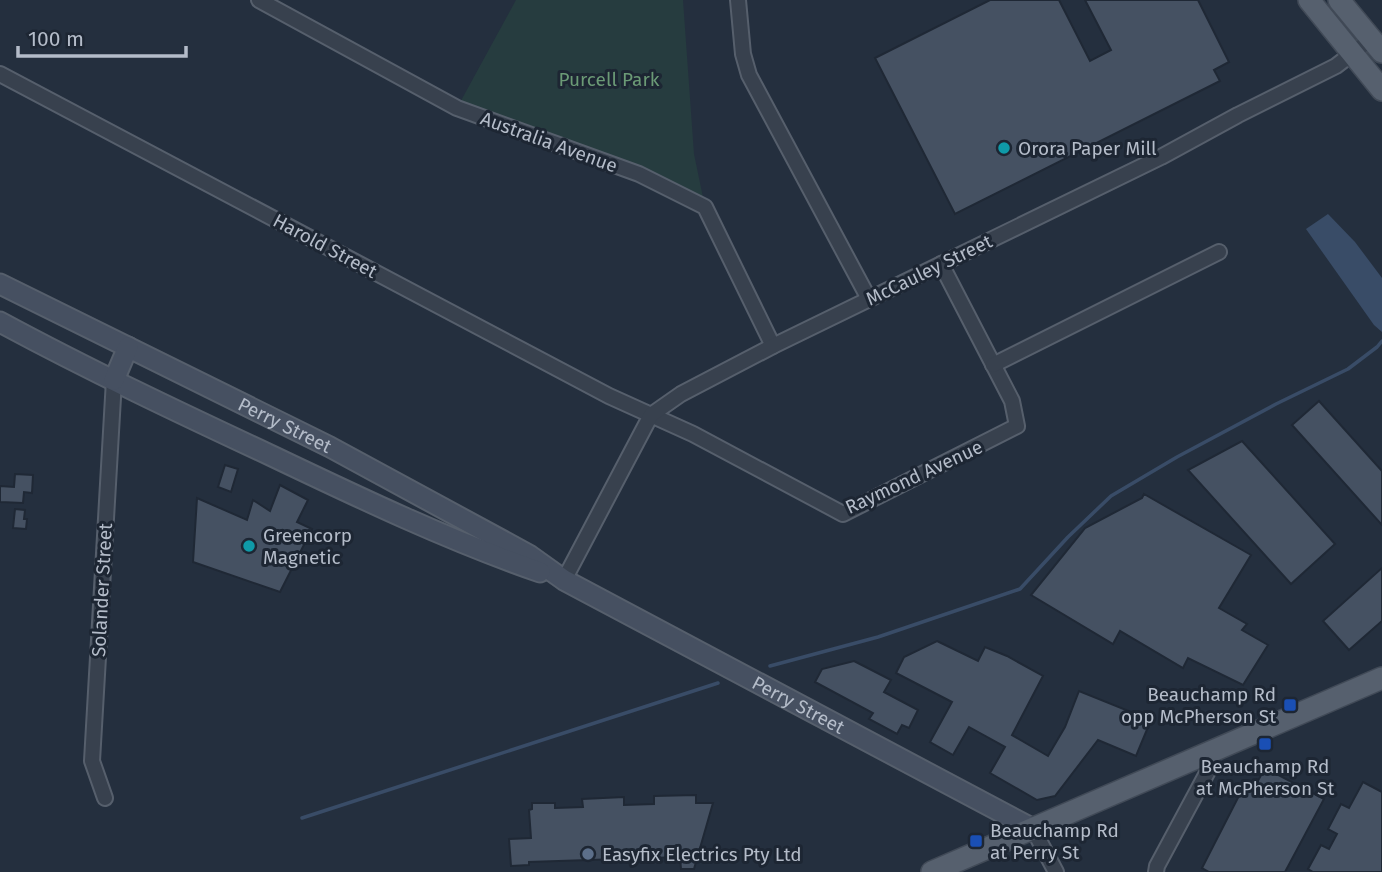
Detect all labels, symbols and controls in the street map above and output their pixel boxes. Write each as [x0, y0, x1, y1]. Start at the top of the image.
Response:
scale bar [18, 14, 186, 58]
text: 100 m [28, 26, 84, 52]
park label: Purcell Park [559, 68, 660, 91]
street label: Australia Avenue [477, 107, 621, 177]
place label: Orora Paper Mill [1018, 137, 1157, 160]
marker: Orora Paper Mill [996, 140, 1012, 156]
street label: Harold Street [269, 209, 381, 283]
street label: McCauley Street [862, 229, 996, 310]
street label: Perry Street [235, 392, 336, 458]
street label: Raymond Avenue [842, 435, 986, 519]
street label: Solander Street [87, 522, 117, 658]
place label: Greencorp Magnetic [263, 524, 352, 569]
marker: Greencorp Magnetic [241, 538, 257, 554]
street label: Perry Street [748, 671, 849, 739]
place label: Beauchamp Rd opp McPherson St [1121, 683, 1276, 728]
marker: Beauchamp Rd opp McPherson St [1282, 697, 1298, 713]
marker: Beauchamp Rd at McPherson St [1257, 736, 1273, 752]
place label: Beauchamp Rd at McPherson St [1196, 755, 1334, 800]
place label: Beauchamp Rd at Perry St [990, 819, 1119, 864]
marker: Beauchamp Rd at Perry St [968, 833, 984, 849]
place label: Easyfix Electrics Pty Ltd [602, 843, 802, 866]
marker: Easyfix Electrics Pty Ltd [580, 846, 596, 862]

